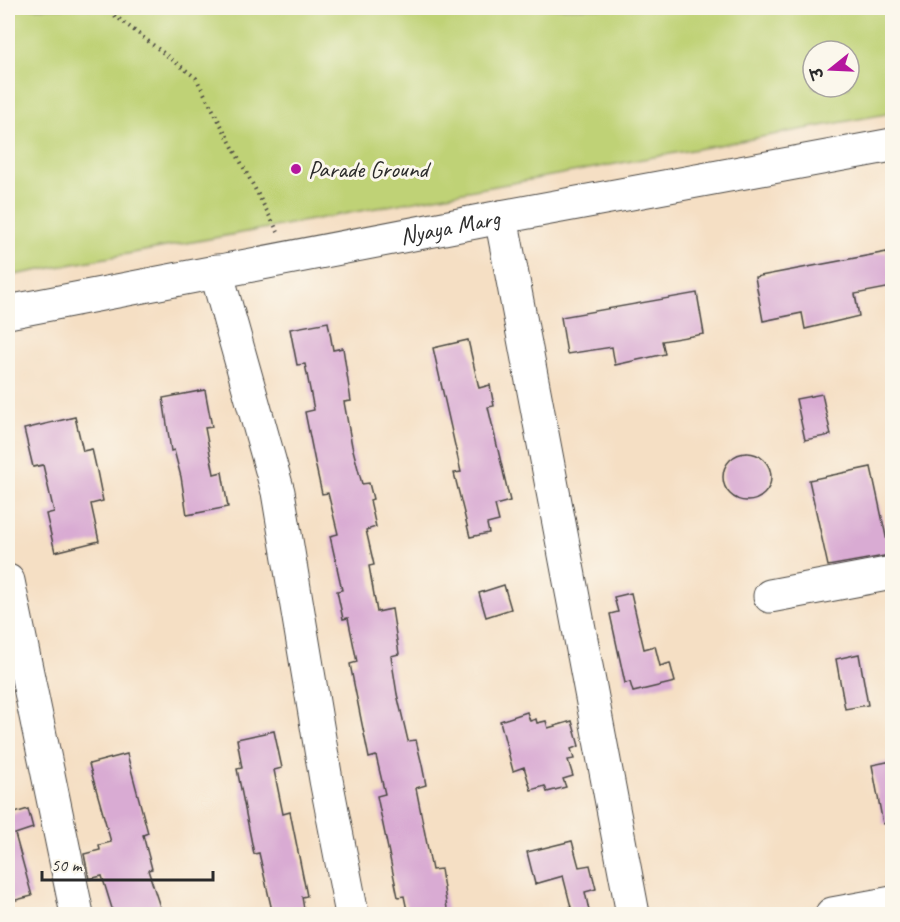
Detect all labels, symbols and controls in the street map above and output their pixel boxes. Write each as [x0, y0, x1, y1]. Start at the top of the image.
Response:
north arrow [801, 39, 861, 99]
text: उ [806, 64, 829, 83]
place label: Parade Ground [308, 154, 431, 184]
marker: Parade Ground [289, 162, 303, 176]
street label: Nyaya Marg [397, 202, 504, 251]
scale bar [42, 844, 213, 882]
text: 50 m [51, 854, 84, 876]

